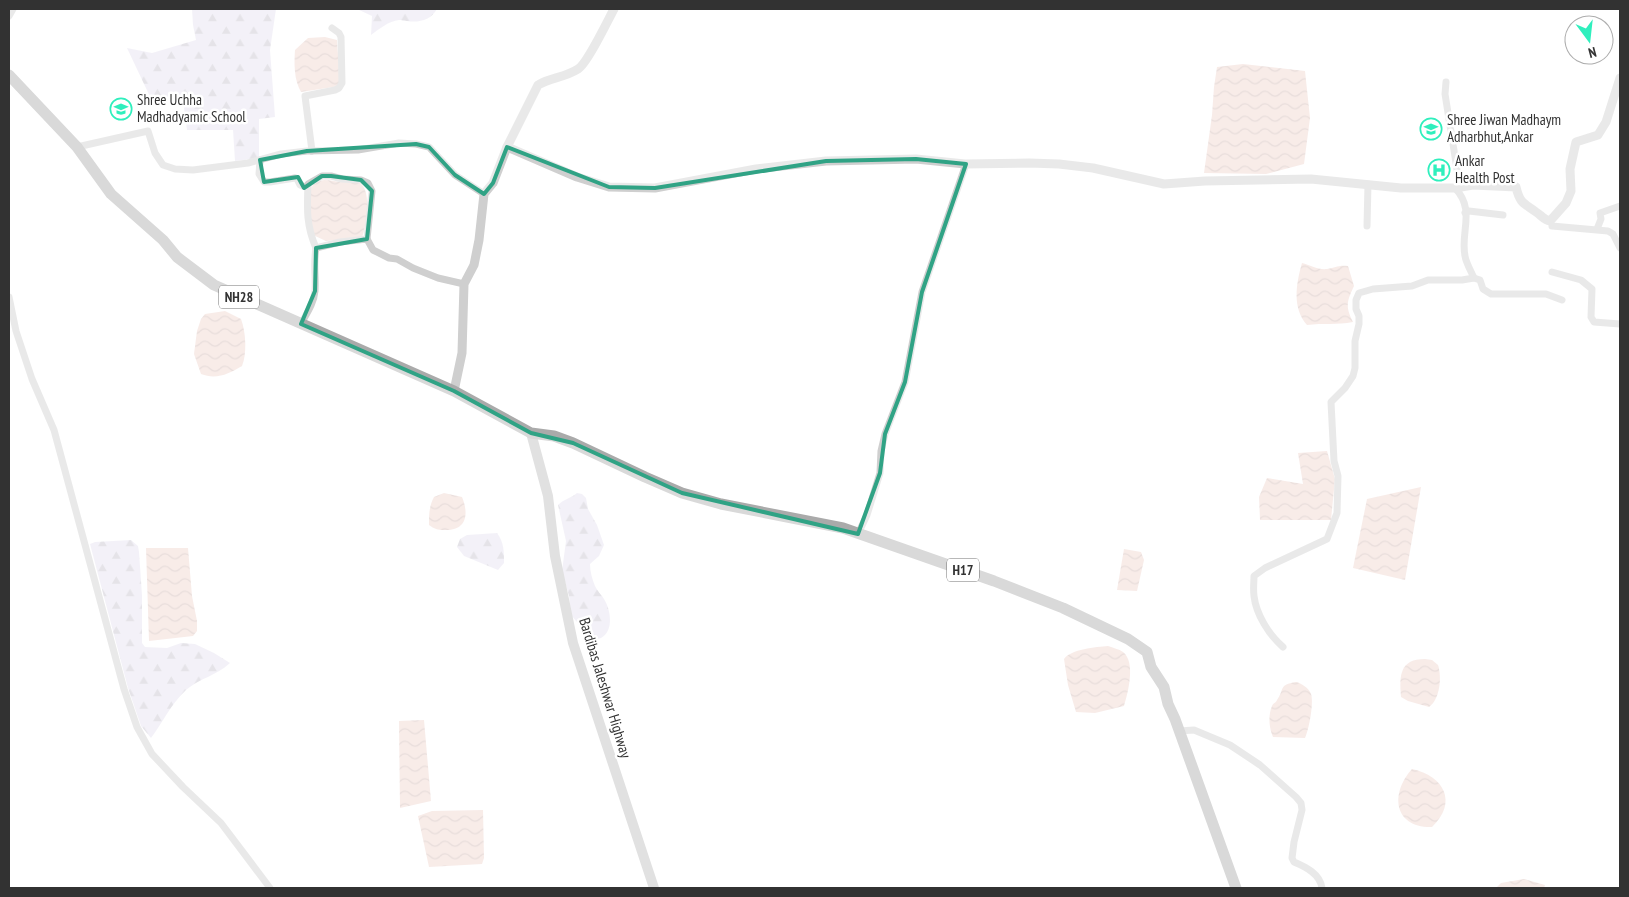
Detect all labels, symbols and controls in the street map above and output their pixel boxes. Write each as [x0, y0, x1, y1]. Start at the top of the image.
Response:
north arrow [1564, 15, 1614, 65]
text: N [1586, 43, 1598, 62]
place label: Shree Uchha Madhadyamic School [137, 90, 246, 126]
school or university icon: Shree Uchha Madhadyamic School [109, 97, 133, 121]
place label: Shree Jiwan Madhaym Adharbhut,Ankar [1447, 110, 1561, 146]
school or university icon: Shree Jiwan Madhaym Adharbhut,Ankar [1419, 117, 1443, 141]
place label: Ankar Health Post [1455, 151, 1515, 187]
hospital icon: Ankar Health Post [1427, 158, 1451, 182]
road number: NH28 [219, 286, 259, 308]
road number: H17 [947, 558, 979, 582]
street label: Bardibas Jaleshwar Highway [575, 615, 636, 761]

